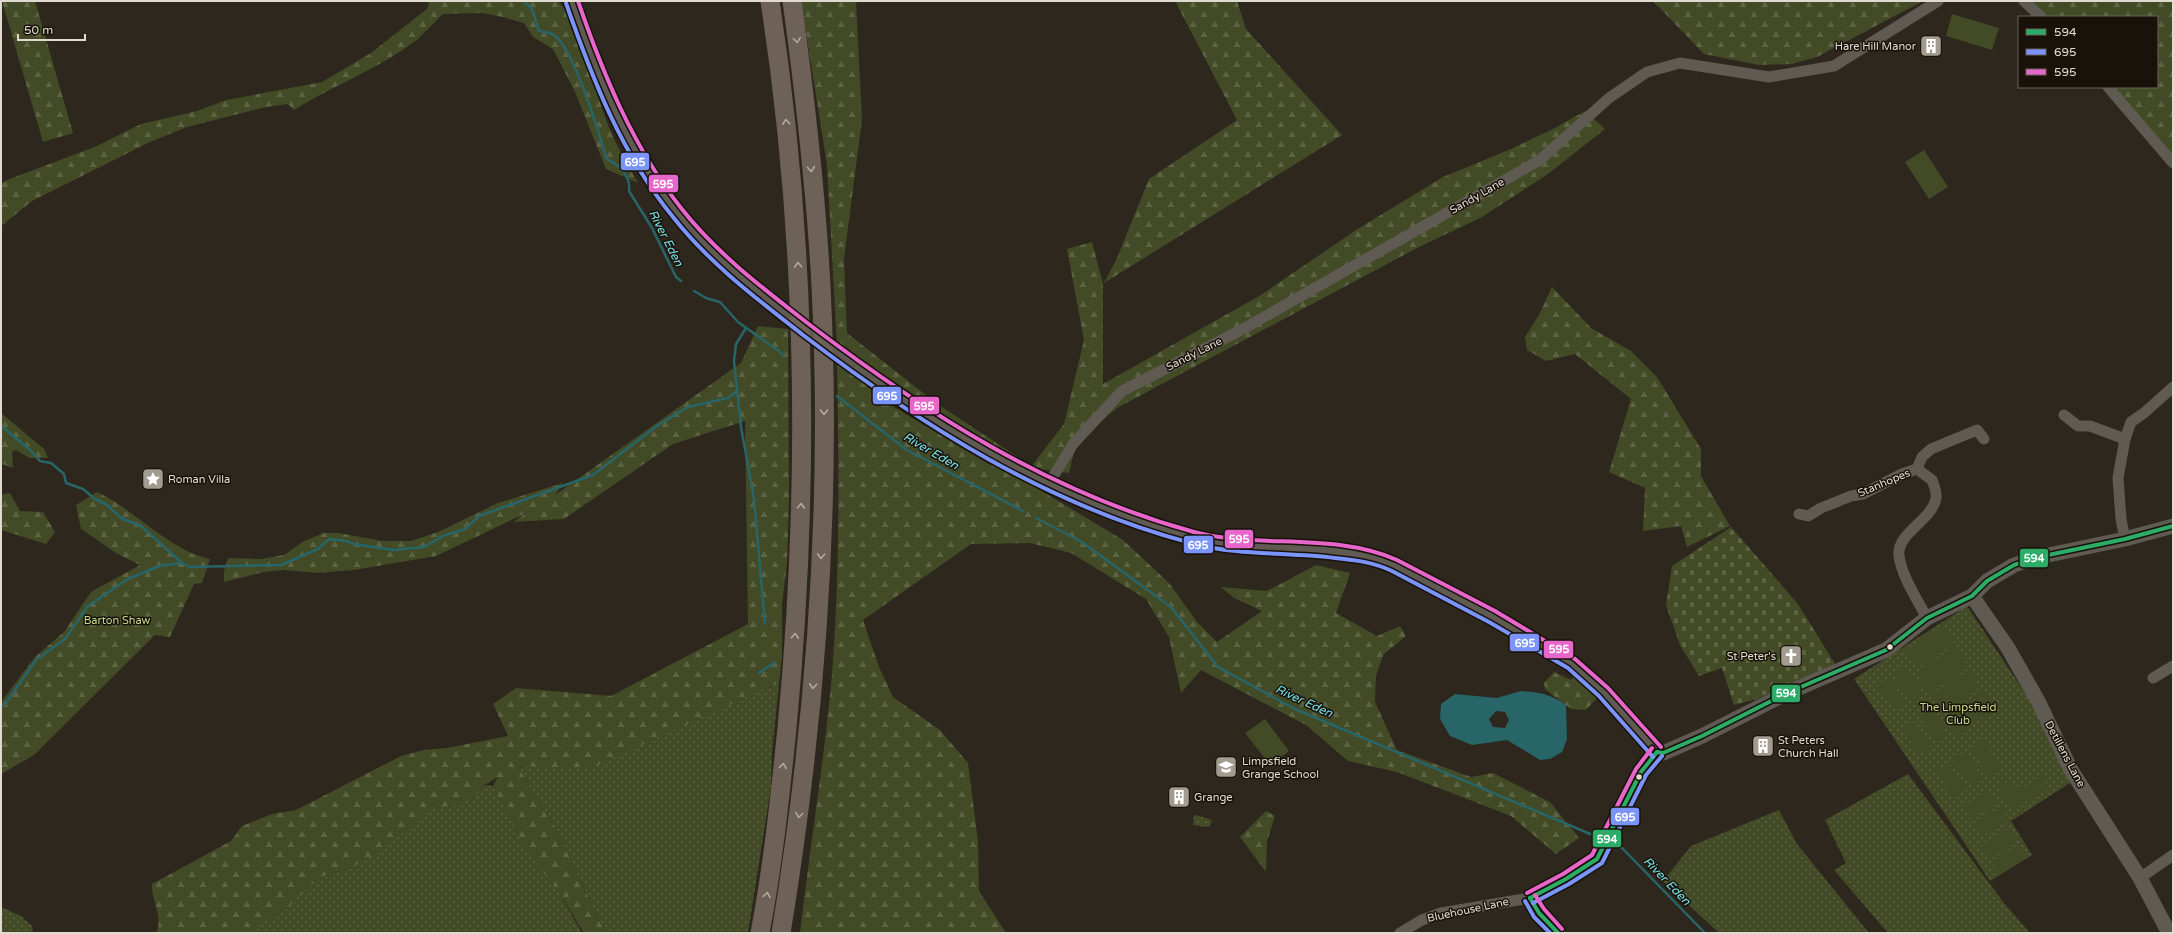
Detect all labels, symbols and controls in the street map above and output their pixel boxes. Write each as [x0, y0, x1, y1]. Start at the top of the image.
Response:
scale bar [18, 16, 85, 42]
legend [2018, 16, 2158, 88]
text: 50 m [24, 23, 53, 37]
text: 594 [2054, 25, 2077, 39]
building icon: Hare Hill Manor [1918, 33, 1944, 59]
one-way arrow [792, 37, 801, 43]
place label: Hare Hill Manor [1835, 40, 1917, 53]
text: 695 [2054, 45, 2077, 59]
text: 595 [2054, 65, 2077, 79]
one-way arrow [782, 119, 791, 125]
line badge: 695 [620, 152, 650, 171]
text: 695 [625, 156, 645, 169]
one-way arrow [807, 166, 816, 172]
line badge: 595 [648, 174, 679, 193]
street label: Sandy Lane [1447, 175, 1507, 217]
text: 595 [653, 178, 673, 191]
water label: River Eden [646, 207, 687, 269]
one-way arrow [793, 262, 802, 268]
street label: Sandy Lane [1164, 334, 1224, 374]
line badge: 695 [872, 386, 902, 405]
text: 695 [877, 390, 897, 403]
line badge: 595 [909, 396, 940, 415]
text: 595 [914, 400, 934, 413]
one-way arrow [820, 409, 828, 415]
water label: River Eden [901, 430, 962, 473]
place icon: Roman Villa [140, 466, 166, 492]
street label: Stanhopes [1856, 466, 1912, 500]
place label: Roman Villa [168, 473, 230, 486]
one-way arrow [797, 503, 805, 509]
line badge: 595 [1224, 529, 1254, 549]
text: 595 [1229, 533, 1249, 546]
line badge: 695 [1183, 535, 1214, 554]
text: 695 [1188, 539, 1208, 552]
line badge: 594 [2019, 548, 2049, 568]
text: 594 [2024, 552, 2044, 565]
one-way arrow [816, 553, 825, 559]
park label: Barton Shaw [84, 614, 151, 627]
one-way arrow [790, 633, 799, 639]
line badge: 695 [1509, 633, 1540, 652]
text: 695 [1515, 637, 1535, 650]
line badge: 595 [1543, 640, 1574, 659]
unlabelled marker [1885, 642, 1895, 652]
text: 595 [1549, 643, 1569, 656]
church icon: St Peter's [1778, 643, 1804, 669]
place label: St Peter's [1727, 650, 1776, 663]
water label: River Eden [1273, 682, 1335, 721]
one-way arrow [808, 683, 817, 689]
line badge: 594 [1771, 684, 1801, 703]
text: 594 [1776, 687, 1796, 700]
park label: The Limpsfield Club [1920, 701, 1996, 727]
street label: Detillens Lane [2042, 719, 2088, 789]
building icon: St Peters Church Hall [1750, 733, 1776, 759]
place label: St Peters Church Hall [1778, 734, 1838, 760]
school or university icon: Limpsfield Grange School [1213, 754, 1239, 780]
place label: Limpsfield Grange School [1242, 755, 1319, 781]
one-way arrow [778, 763, 787, 769]
unlabelled marker [1634, 772, 1644, 782]
building icon: Grange [1166, 784, 1192, 810]
place label: Grange [1194, 791, 1233, 804]
line badge: 695 [1610, 807, 1640, 826]
text: 695 [1615, 811, 1635, 824]
one-way arrow [795, 812, 804, 818]
line badge: 594 [1592, 829, 1622, 848]
text: 594 [1597, 833, 1617, 846]
water label: River Eden [1641, 854, 1694, 908]
one-way arrow [762, 891, 771, 898]
street label: Bluehouse Lane [1426, 895, 1510, 925]

